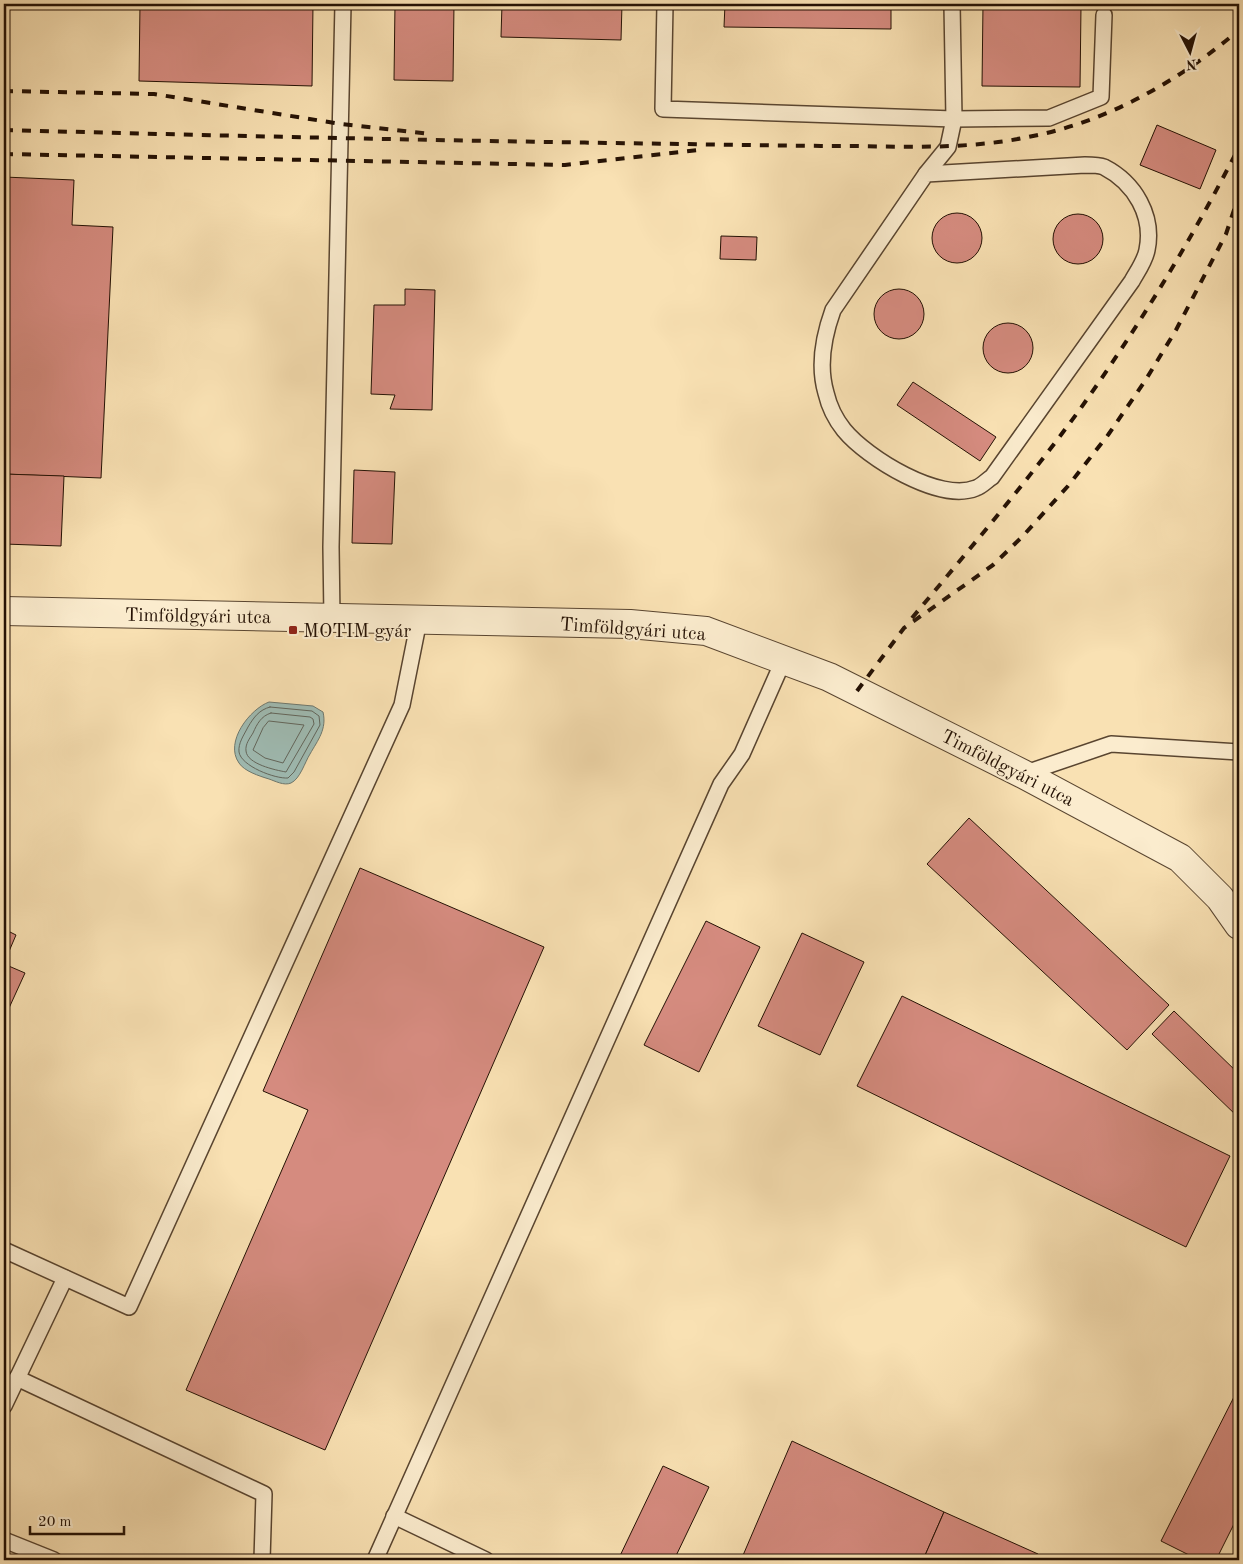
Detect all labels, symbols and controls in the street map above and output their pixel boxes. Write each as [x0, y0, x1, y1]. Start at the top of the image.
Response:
north arrow [1166, 28, 1216, 78]
text: N [1185, 56, 1197, 71]
street label: Timföldgyári utca [125, 607, 272, 628]
street label: Timföldgyári utca [559, 616, 707, 645]
place label: MOTIM gyár [303, 623, 412, 642]
marker: MOTIM gyár [287, 624, 299, 636]
street label: Timföldgyári utca [937, 728, 1077, 811]
scale bar [30, 1504, 124, 1536]
text: 20 m [38, 1515, 72, 1530]

